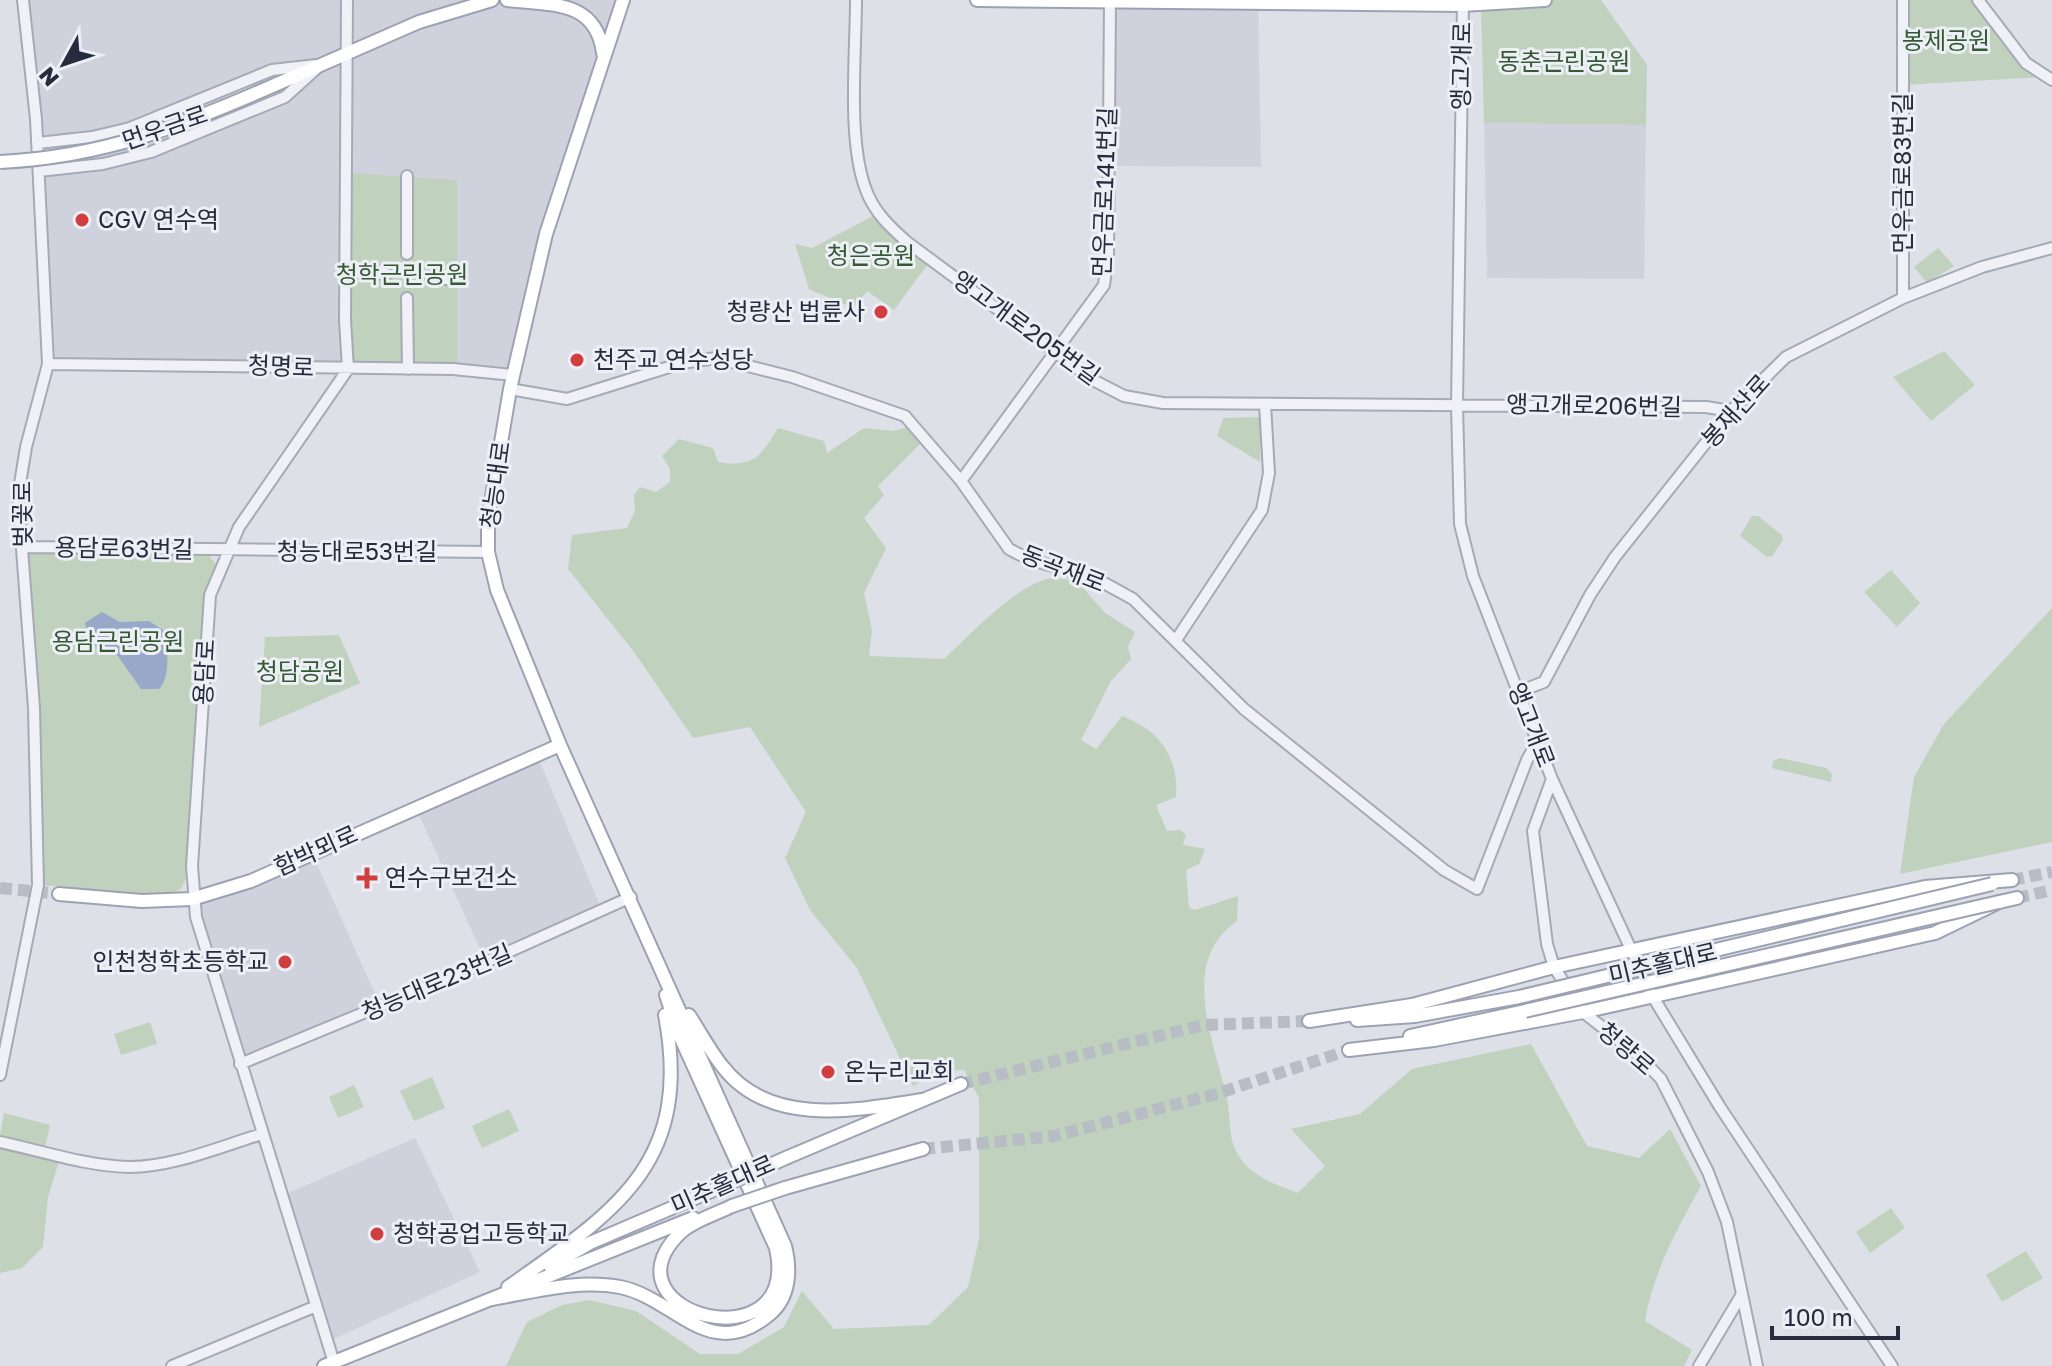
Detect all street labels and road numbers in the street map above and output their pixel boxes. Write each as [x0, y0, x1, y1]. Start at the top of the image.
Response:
street label: 앵고개로 [1445, 22, 1476, 110]
street label: 먼우금로83번길 [1887, 92, 1916, 254]
street label: 먼우금로 [118, 98, 211, 155]
street label: 먼우금로141번길 [1086, 106, 1121, 278]
street label: 앵고개로205번길 [947, 264, 1106, 390]
street label: 청명로 [247, 350, 315, 381]
street label: 봉재산로 [1695, 367, 1775, 453]
street label: 앵고개로206번길 [1506, 388, 1682, 421]
street label: 청능대로 [474, 439, 515, 531]
street label: 벚꽃로 [7, 481, 36, 547]
street label: 용담로63번길 [54, 532, 194, 563]
street label: 청능대로53번길 [277, 536, 437, 565]
street label: 동곡재로 [1017, 538, 1110, 597]
street label: 용담로 [187, 638, 220, 706]
street label: 앵고개로 [1503, 678, 1562, 771]
street label: 함박뫼로 [269, 818, 362, 881]
street label: 미추홀대로 [1606, 936, 1720, 989]
street label: 청능대로23번길 [357, 937, 516, 1026]
street label: 청량로 [1592, 1015, 1661, 1081]
street label: 미추홀대로 [666, 1148, 779, 1219]

